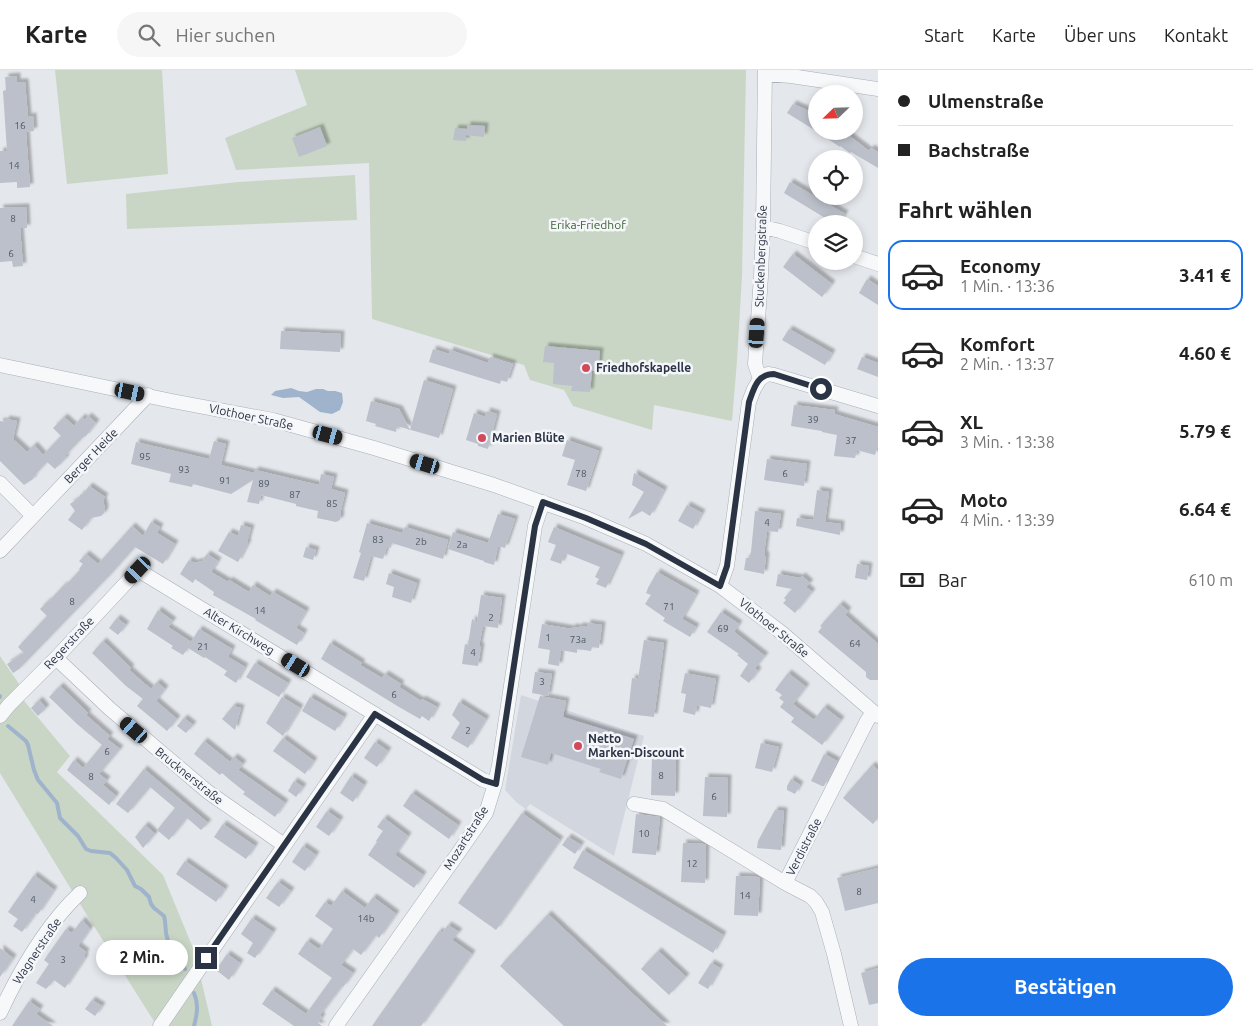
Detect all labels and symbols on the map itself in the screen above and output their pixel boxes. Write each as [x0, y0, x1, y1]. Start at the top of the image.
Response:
north arrow [808, 85, 862, 140]
house number: 16 [14, 120, 26, 131]
house number: 14 [8, 160, 20, 171]
street label: Stuckenbergstraße [752, 205, 769, 307]
house number: 8 [10, 213, 16, 224]
park label: Erika-Friedhof [550, 218, 626, 231]
house number: 6 [8, 248, 14, 259]
car [748, 318, 765, 348]
place label: Friedhofskapelle [596, 361, 691, 374]
marker: Friedhofskapelle [580, 362, 592, 374]
route start [810, 378, 832, 400]
car [113, 382, 146, 402]
street label: Vlothoer Straße [208, 401, 294, 432]
house number: 39 [807, 414, 819, 425]
car [311, 424, 344, 446]
street label: Berger Heide [61, 426, 120, 486]
place label: Marien Blüte [492, 431, 565, 444]
marker: Marien Blüte [476, 432, 488, 444]
house number: 37 [845, 435, 857, 446]
house number: 95 [139, 451, 151, 462]
car [408, 452, 441, 476]
house number: 93 [178, 464, 190, 475]
house number: 78 [575, 468, 587, 479]
house number: 6 [782, 468, 788, 479]
house number: 91 [219, 475, 231, 486]
house number: 89 [258, 478, 270, 489]
house number: 87 [289, 489, 301, 500]
house number: 85 [326, 498, 338, 509]
house number: 4 [764, 517, 770, 528]
house number: 83 [372, 534, 384, 545]
house number: 2b [415, 536, 427, 547]
house number: 2a [457, 539, 467, 550]
car [122, 554, 153, 586]
house number: 8 [69, 596, 75, 607]
street label: Vlothoer Straße [737, 596, 812, 660]
house number: 71 [663, 601, 675, 612]
street label: Alter Kirchweg [202, 604, 277, 657]
house number: 14 [254, 605, 266, 616]
house number: 2 [488, 612, 494, 623]
street label: Regerstraße [41, 614, 96, 671]
house number: 69 [717, 623, 729, 634]
house number: 1 [545, 632, 551, 643]
house number: 73a [570, 634, 586, 645]
house number: 64 [849, 638, 861, 649]
house number: 21 [197, 641, 209, 652]
house number: 4 [470, 647, 476, 658]
car [279, 651, 312, 679]
house number: 3 [539, 676, 545, 687]
house number: 6 [391, 689, 397, 700]
car [117, 714, 150, 746]
house number: 2 [465, 725, 471, 736]
place label: Netto Marken-Discount [588, 732, 684, 759]
marker: Netto Marken-Discount [572, 740, 584, 752]
street label: Brucknerstraße [153, 744, 226, 807]
house number: 6 [104, 746, 110, 757]
house number: 8 [658, 770, 664, 781]
house number: 8 [88, 771, 94, 782]
house number: 6 [711, 791, 717, 802]
street label: Mozartstraße [441, 803, 490, 872]
street label: Verdistraße [784, 816, 824, 878]
house number: 10 [638, 828, 650, 839]
house number: 12 [686, 858, 698, 869]
house number: 8 [856, 886, 862, 897]
house number: 14 [739, 890, 751, 901]
house number: 4 [30, 894, 36, 905]
house number: 14b [357, 913, 375, 924]
street label: Wagnerstraße [10, 915, 63, 986]
callout: 2 Min. [96, 940, 188, 976]
route end [195, 947, 217, 969]
house number: 3 [60, 954, 66, 965]

